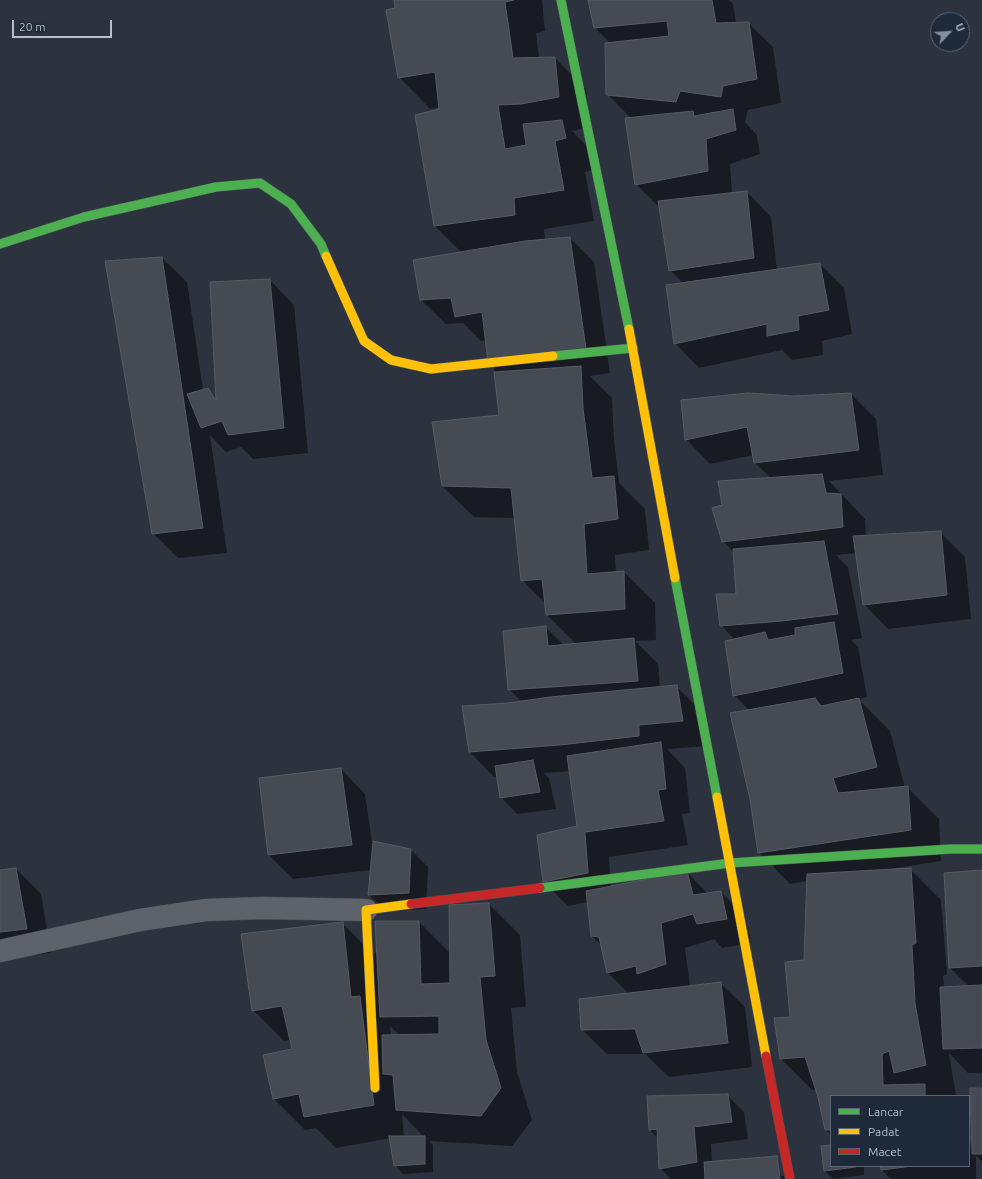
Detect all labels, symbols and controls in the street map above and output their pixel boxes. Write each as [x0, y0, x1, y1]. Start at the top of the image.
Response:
scale bar [14, 12, 114, 38]
north arrow [930, 12, 970, 52]
text: 20 m [19, 20, 46, 33]
text: U [953, 21, 967, 33]
legend [830, 1095, 970, 1167]
text: Lancar [868, 1105, 903, 1118]
text: Padat [868, 1125, 899, 1138]
text: Macet [868, 1145, 901, 1158]

